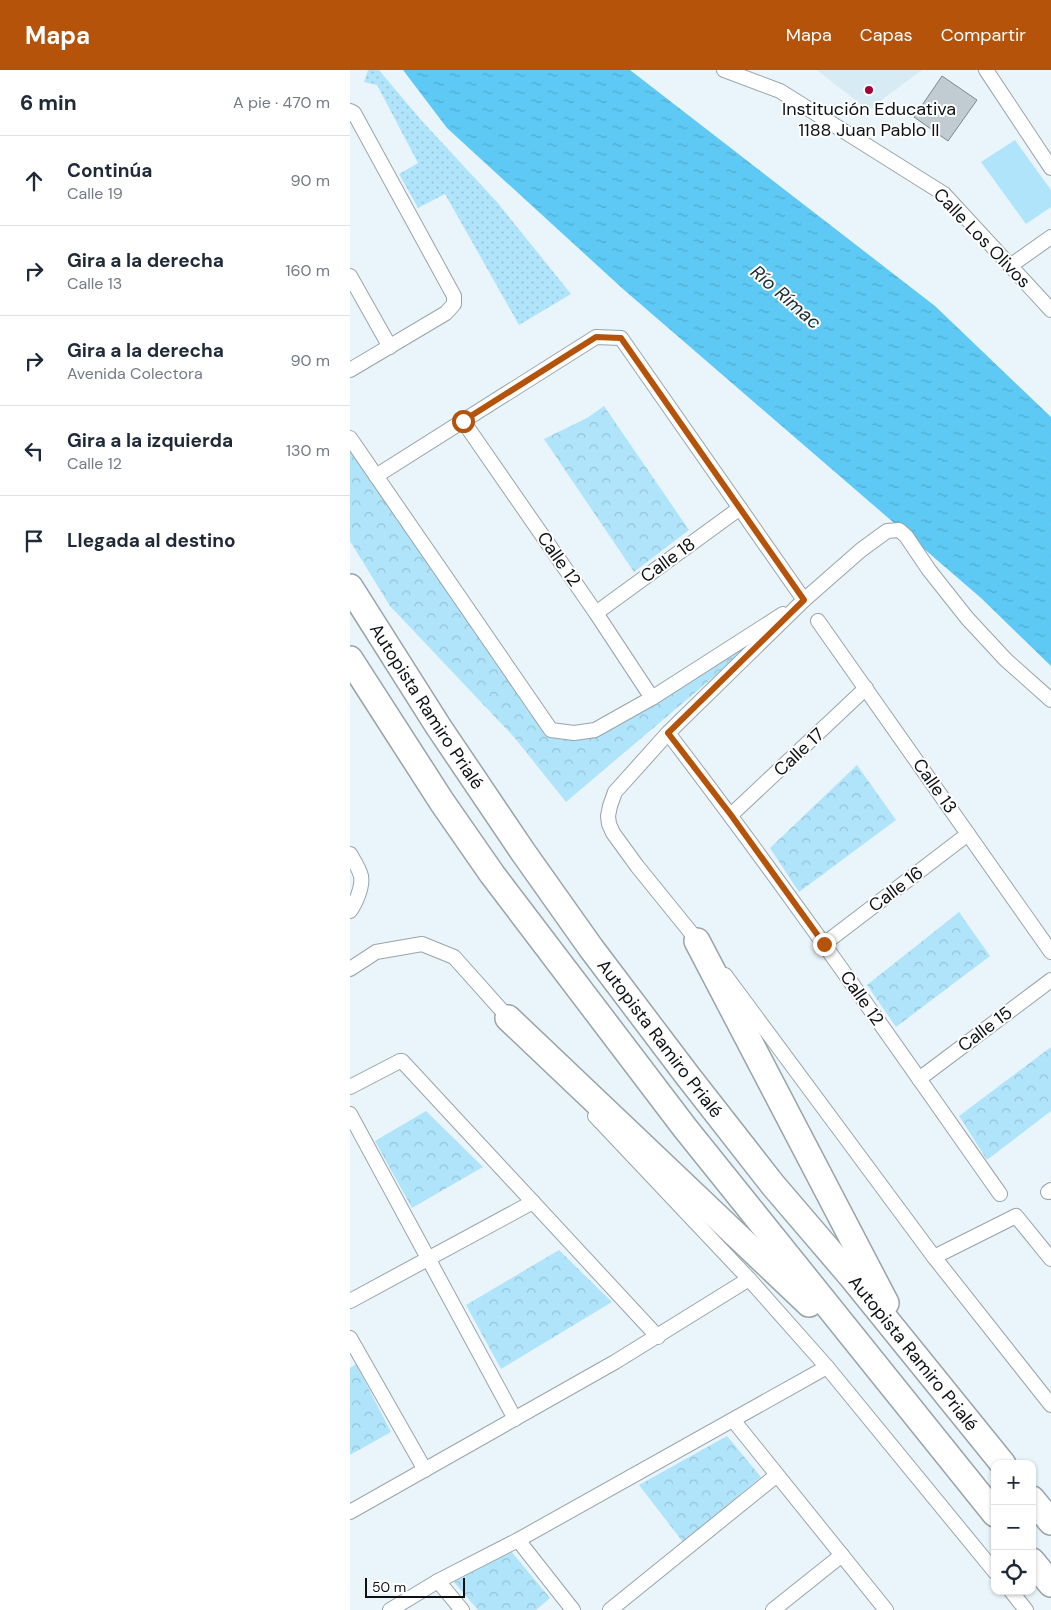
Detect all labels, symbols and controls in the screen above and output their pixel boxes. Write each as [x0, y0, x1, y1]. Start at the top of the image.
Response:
text: Mapa [25, 20, 90, 51]
text: Mapa [786, 23, 832, 47]
text: Capas [860, 23, 913, 47]
text: Compartir [941, 23, 1026, 47]
marker: Institución Educativa 1188 Juan Pablo II [863, 84, 875, 96]
text: 6 min [20, 89, 77, 117]
text: A pie · 470 m [233, 92, 330, 113]
place label: Institución Educativa 1188 Juan Pablo II [782, 97, 956, 142]
text: Continúa [67, 158, 152, 183]
icon: ahead [20, 167, 48, 195]
text: 90 m [290, 170, 330, 191]
text: Calle 19 [67, 183, 123, 204]
street label: Calle Los Olivos [928, 183, 1036, 293]
text: Gira a la derecha [67, 248, 224, 273]
icon: right [20, 257, 48, 285]
water label: Río Rímac [745, 259, 827, 335]
text: 160 m [286, 260, 330, 281]
text: Calle 13 [67, 273, 122, 294]
text: Gira a la derecha [67, 338, 224, 363]
icon: right [20, 347, 48, 375]
text: 90 m [290, 350, 330, 371]
text: Avenida Colectora [67, 363, 203, 384]
route start [452, 410, 475, 433]
text: Gira a la izquierda [67, 428, 233, 453]
icon: left [20, 437, 48, 465]
text: 130 m [286, 440, 330, 461]
text: Calle 12 [67, 453, 122, 474]
icon: arrive [20, 527, 48, 555]
street label: Calle 12 [531, 527, 587, 591]
text: Llegada al destino [67, 528, 236, 553]
street label: Calle 18 [636, 532, 700, 588]
street label: Autopista Ramiro Prialé [364, 619, 489, 794]
street label: Calle 17 [769, 722, 829, 782]
street label: Calle 13 [907, 754, 963, 818]
street label: Calle 16 [864, 861, 928, 917]
route end [813, 933, 836, 956]
street label: Autopista Ramiro Prialé [592, 954, 728, 1123]
street label: Calle 12 [834, 966, 890, 1030]
street label: Calle 15 [953, 1001, 1017, 1057]
street label: Autopista Ramiro Prialé [843, 1270, 983, 1436]
map controls [991, 1460, 1036, 1595]
button: + [991, 1460, 1036, 1505]
button: − [991, 1505, 1036, 1550]
button: locate [991, 1550, 1036, 1595]
scale bar [365, 1575, 465, 1598]
text: 50 m [372, 1578, 406, 1596]

